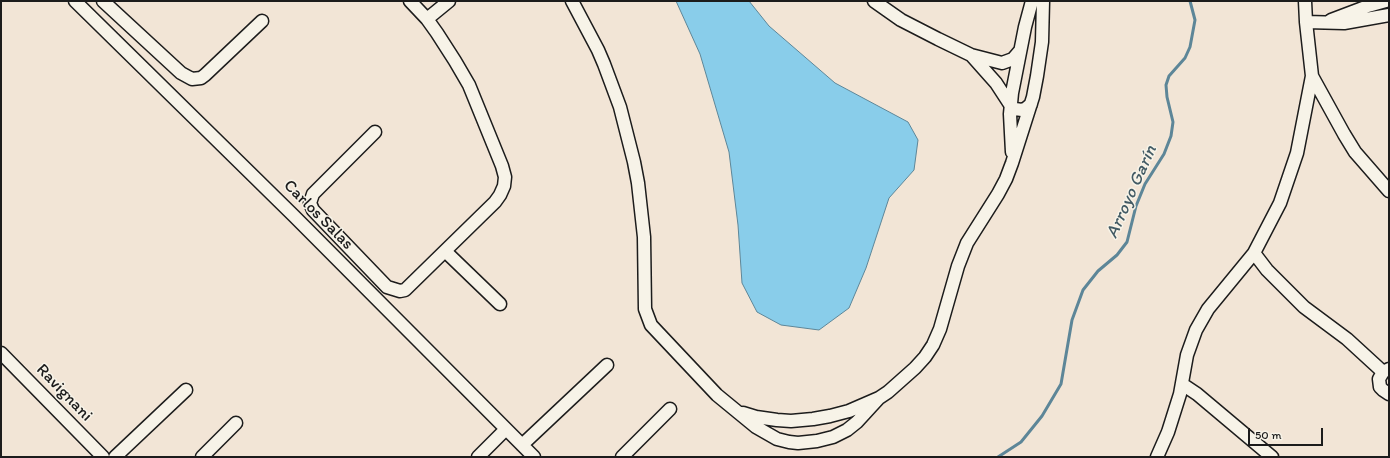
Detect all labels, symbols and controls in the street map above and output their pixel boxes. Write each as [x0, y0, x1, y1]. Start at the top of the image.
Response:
water label: Arroyo Garín [1102, 142, 1162, 242]
street label: Carlos Salas [279, 176, 357, 254]
street label: Ravignani [32, 360, 96, 426]
scale bar [1250, 420, 1325, 446]
text: 50 m [1255, 428, 1281, 442]

